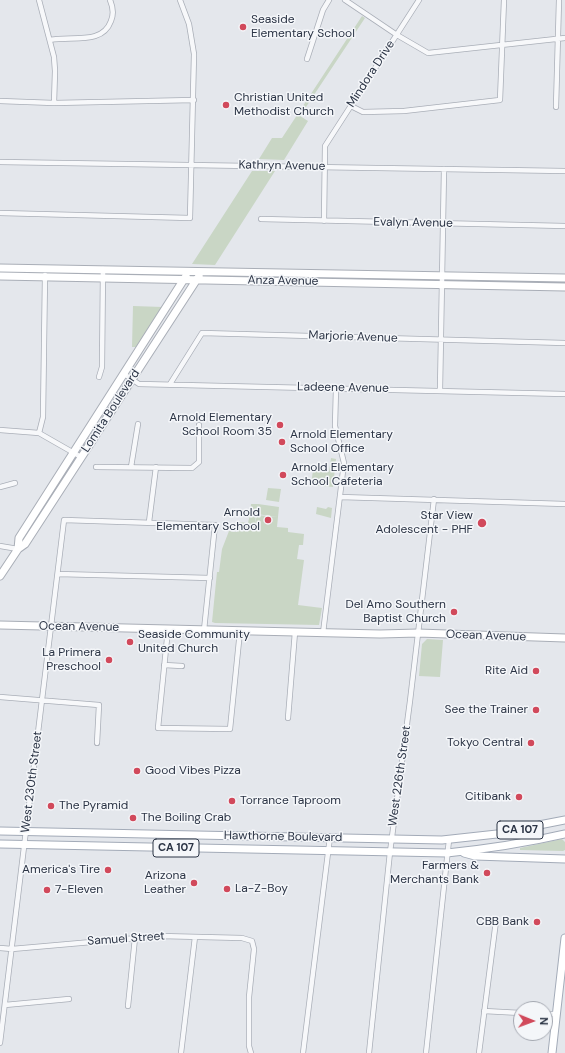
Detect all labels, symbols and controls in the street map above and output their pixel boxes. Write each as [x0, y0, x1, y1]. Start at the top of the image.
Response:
place label: Seaside Elementary School [251, 13, 355, 41]
marker: Seaside Elementary School [238, 22, 248, 32]
street label: Mindora Drive [344, 38, 398, 110]
place label: Christian United Methodist Church [234, 91, 334, 119]
marker: Christian United Methodist Church [221, 100, 231, 110]
street label: Kathryn Avenue [239, 158, 325, 174]
street label: Evalyn Avenue [373, 215, 453, 231]
street label: Anza Avenue [247, 273, 319, 289]
street label: Marjorie Avenue [308, 328, 398, 346]
street label: Lomita Boulevard [79, 367, 143, 455]
street label: Ladeene Avenue [297, 380, 389, 396]
place label: Arnold Elementary School Room 35 [169, 411, 272, 439]
marker: Arnold Elementary School Room 35 [275, 420, 285, 430]
place label: Arnold Elementary School Office [290, 428, 393, 456]
marker: Arnold Elementary School Office [277, 437, 287, 447]
place label: Arnold Elementary School Cafeteria [291, 461, 394, 489]
marker: Arnold Elementary School Cafeteria [278, 470, 288, 480]
place label: Arnold Elementary School [156, 506, 260, 534]
place label: Star View Adolescent - PHF [376, 509, 473, 537]
marker: Arnold Elementary School [263, 515, 273, 525]
marker: Star View Adolescent - PHF [476, 517, 488, 529]
place label: Del Amo Southern Baptist Church [345, 598, 446, 626]
marker: Del Amo Southern Baptist Church [449, 607, 459, 617]
street label: Ocean Avenue [39, 619, 119, 635]
street label: Ocean Avenue [446, 627, 526, 645]
place label: Seaside Community United Church [138, 628, 250, 656]
marker: Seaside Community United Church [125, 637, 135, 647]
place label: La Primera Preschool [42, 646, 101, 674]
marker: La Primera Preschool [104, 655, 114, 665]
place label: Rite Aid [485, 664, 528, 678]
marker: Rite Aid [531, 666, 541, 676]
place label: See the Trainer [445, 703, 528, 717]
marker: See the Trainer [531, 705, 541, 715]
street label: West 226th Street [386, 725, 414, 827]
street label: West 230th Street [19, 730, 45, 834]
place label: Tokyo Central [447, 736, 523, 750]
marker: Tokyo Central [526, 738, 536, 748]
place label: Good Vibes Pizza [145, 764, 241, 778]
marker: Good Vibes Pizza [132, 766, 142, 776]
place label: Citibank [465, 790, 511, 804]
marker: Citibank [514, 792, 524, 802]
place label: Torrance Taproom [240, 794, 341, 808]
marker: Torrance Taproom [227, 796, 237, 806]
place label: The Pyramid [59, 799, 128, 813]
marker: The Pyramid [46, 801, 56, 811]
place label: The Boiling Crab [141, 811, 231, 825]
marker: The Boiling Crab [128, 813, 138, 823]
road number: CA 107 [497, 821, 543, 839]
street label: Hawthorne Boulevard [224, 829, 342, 845]
road number: CA 107 [153, 839, 199, 857]
place label: Farmers & Merchants Bank [390, 859, 479, 887]
place label: America's Tire [22, 863, 100, 877]
marker: America's Tire [103, 865, 113, 875]
marker: Farmers & Merchants Bank [482, 868, 492, 878]
place label: Arizona Leather [144, 869, 186, 897]
marker: Arizona Leather [189, 878, 199, 888]
place label: La-Z-Boy [235, 882, 288, 896]
place label: 7-Eleven [55, 883, 103, 897]
marker: La-Z-Boy [222, 884, 232, 894]
marker: 7-Eleven [42, 885, 52, 895]
place label: CBB Bank [476, 915, 529, 929]
marker: CBB Bank [532, 917, 542, 927]
street label: Samuel Street [87, 929, 165, 949]
north arrow [513, 1001, 553, 1041]
text: N [537, 1017, 551, 1025]

